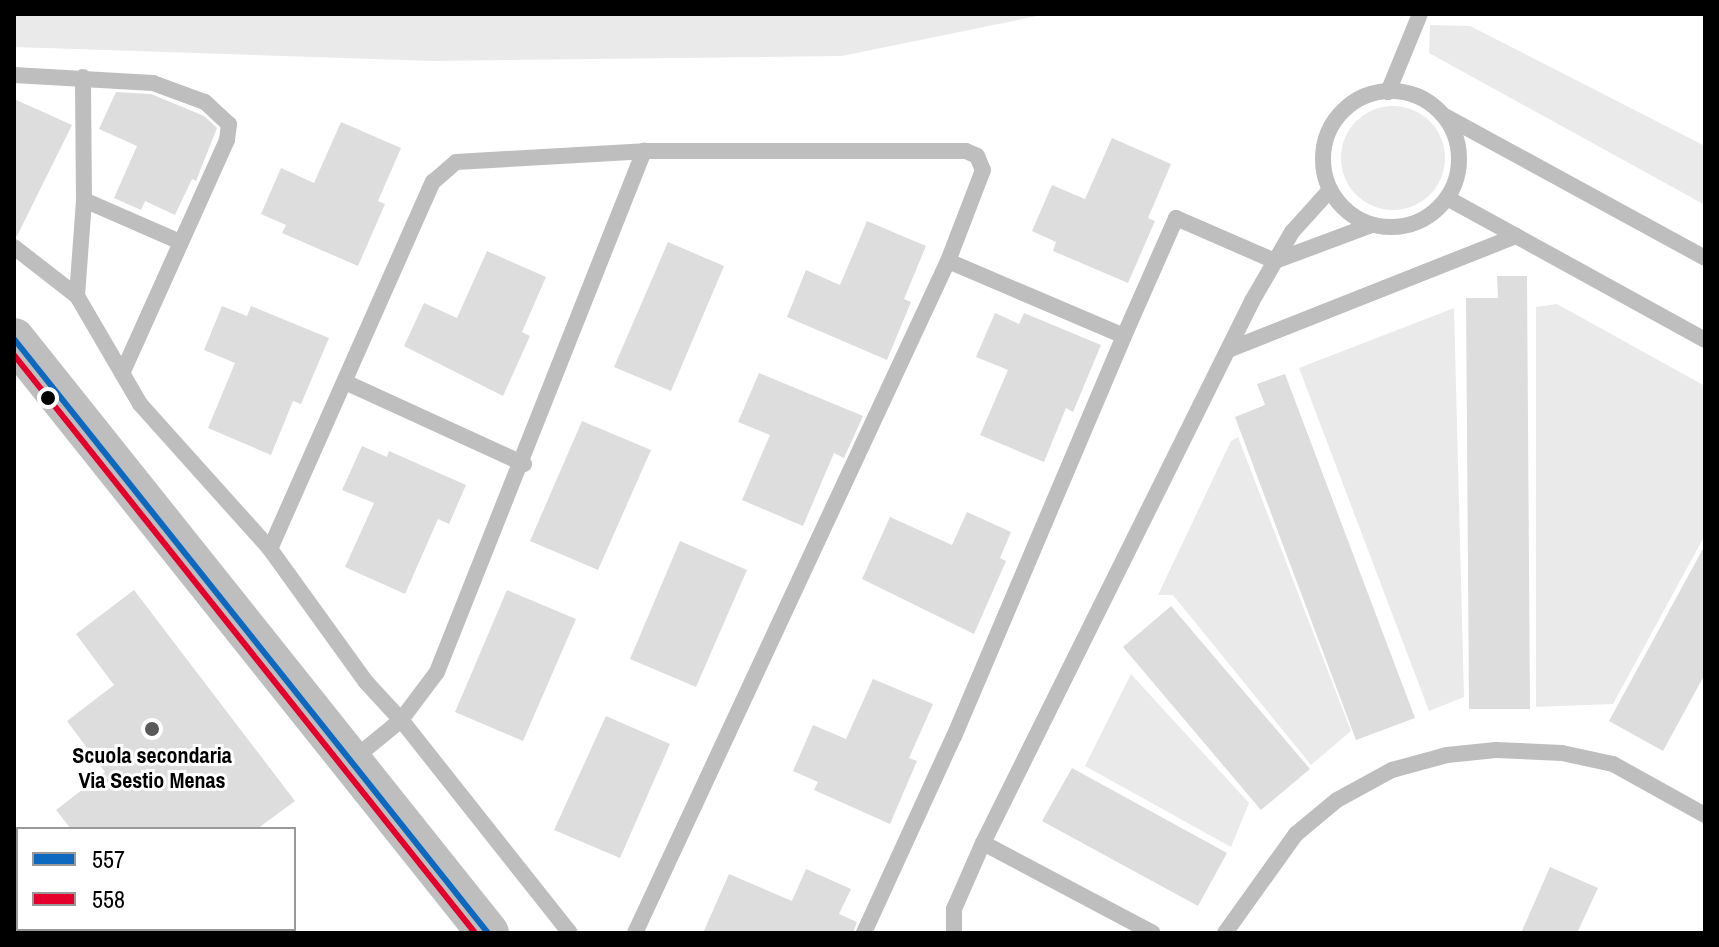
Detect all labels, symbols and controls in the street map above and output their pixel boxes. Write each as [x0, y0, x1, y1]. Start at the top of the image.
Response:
unlabelled marker [40, 390, 56, 406]
marker: Scuola secondaria Via Sestio Menas [143, 720, 161, 738]
place label: Scuola secondaria Via Sestio Menas [72, 742, 232, 794]
legend [16, 827, 296, 931]
text: 557 [92, 843, 125, 875]
text: 558 [92, 883, 125, 915]

